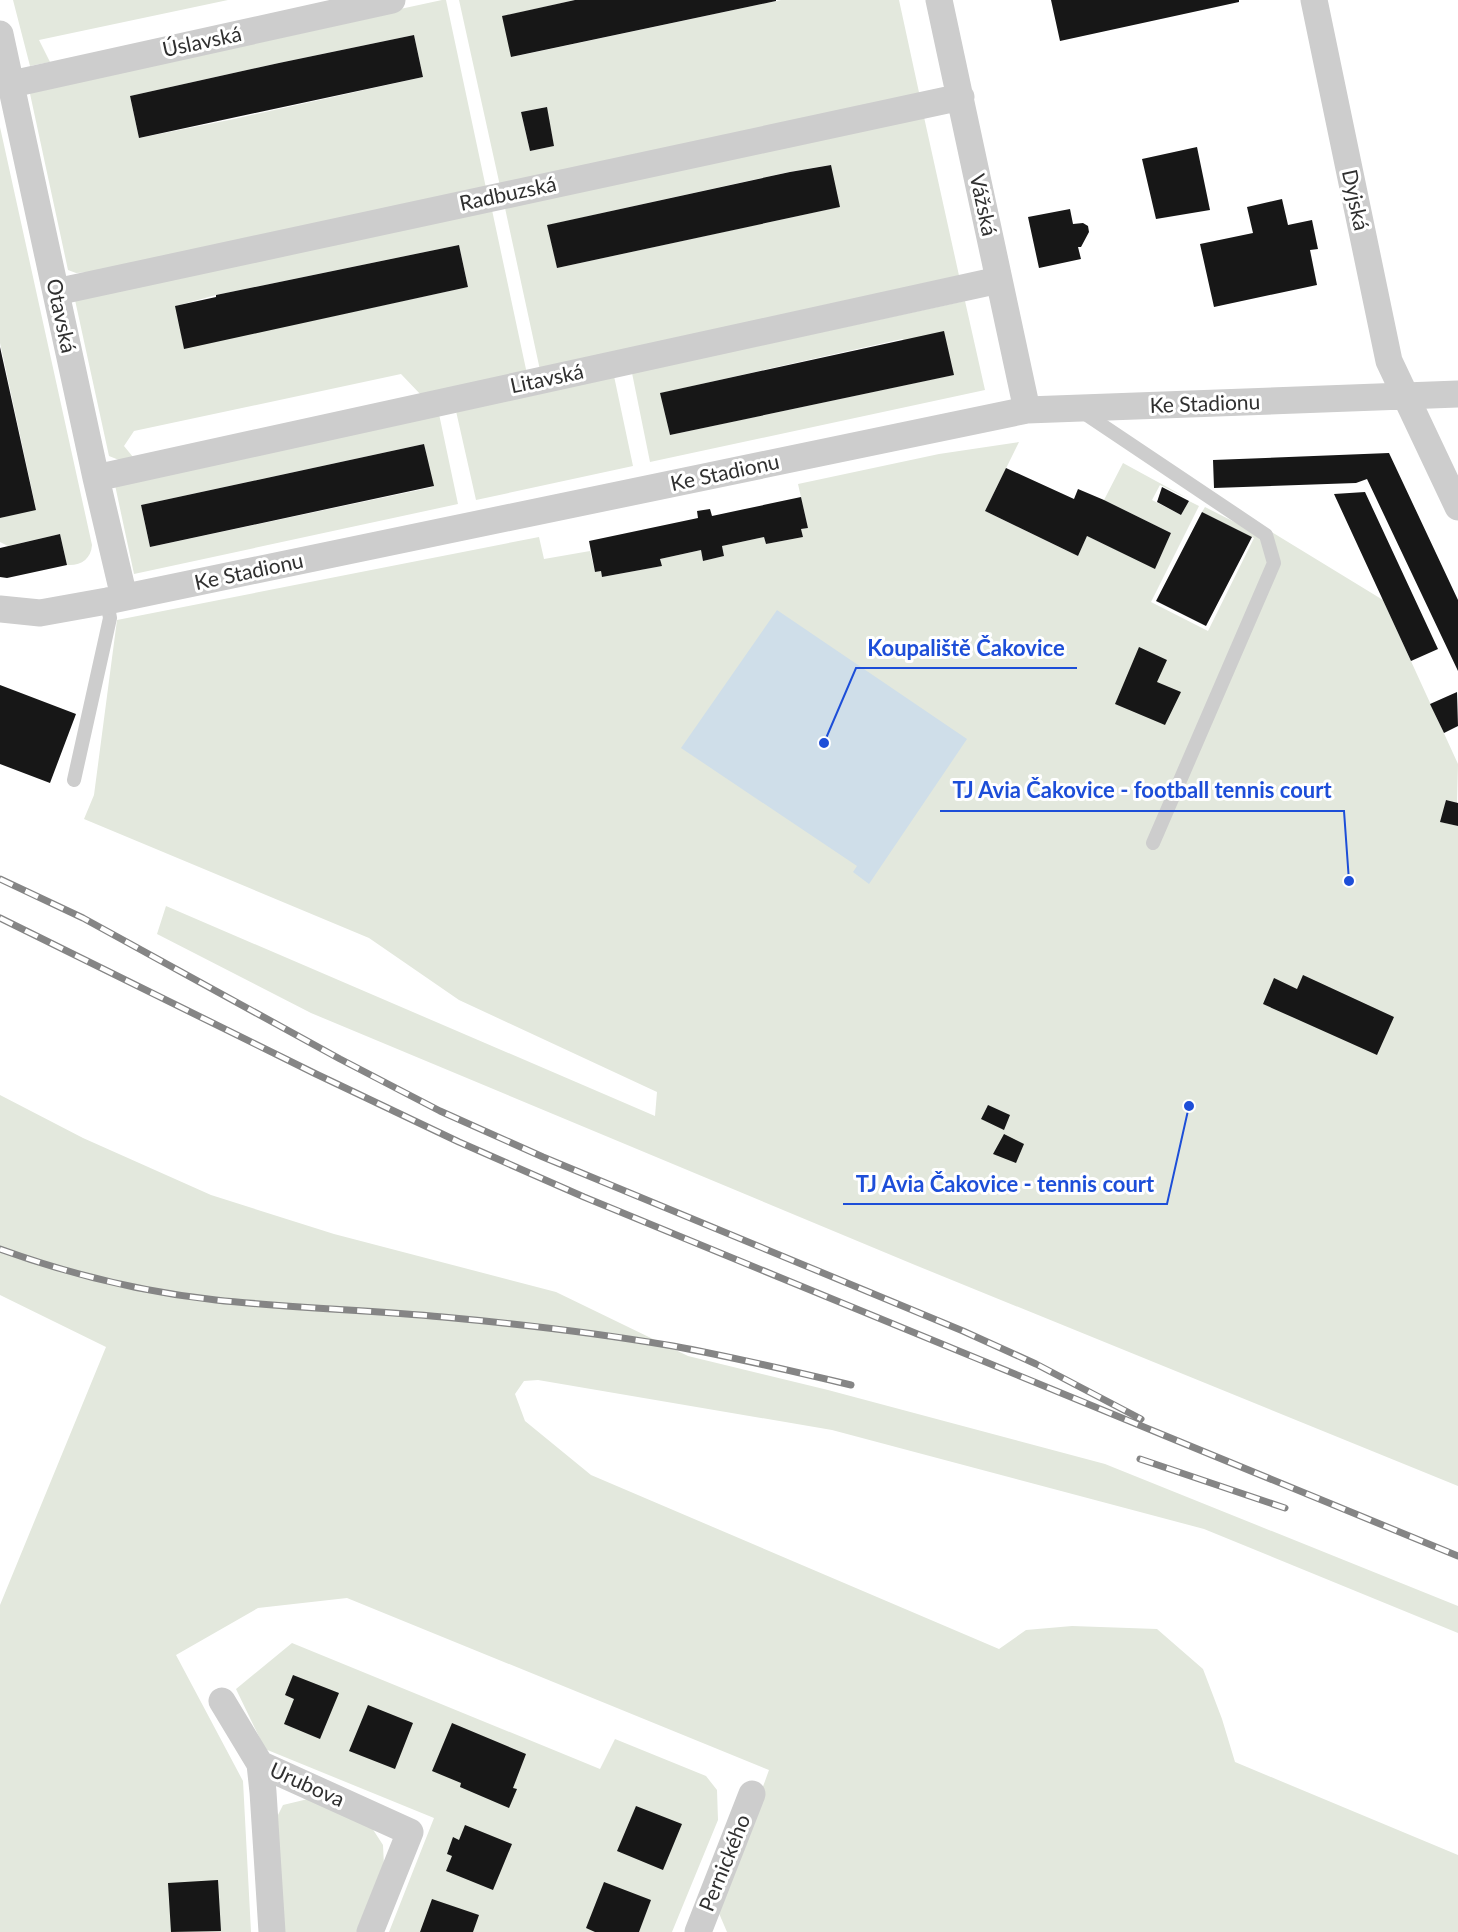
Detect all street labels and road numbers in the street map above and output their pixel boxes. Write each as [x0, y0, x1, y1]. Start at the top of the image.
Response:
street label: Úslavská [160, 20, 243, 61]
street label: Dyjská [1338, 167, 1375, 233]
street label: Radbuzská [457, 170, 558, 215]
street label: Vážská [966, 171, 1003, 238]
street label: Otavská [42, 276, 83, 355]
street label: Litavská [508, 358, 586, 397]
street label: Ke Stadionu [1149, 388, 1261, 417]
street label: Ke Stadionu [668, 448, 781, 495]
street label: Ke Stadionu [192, 547, 305, 594]
street label: Urubova [266, 1756, 349, 1811]
street label: Pernického [693, 1810, 754, 1915]

